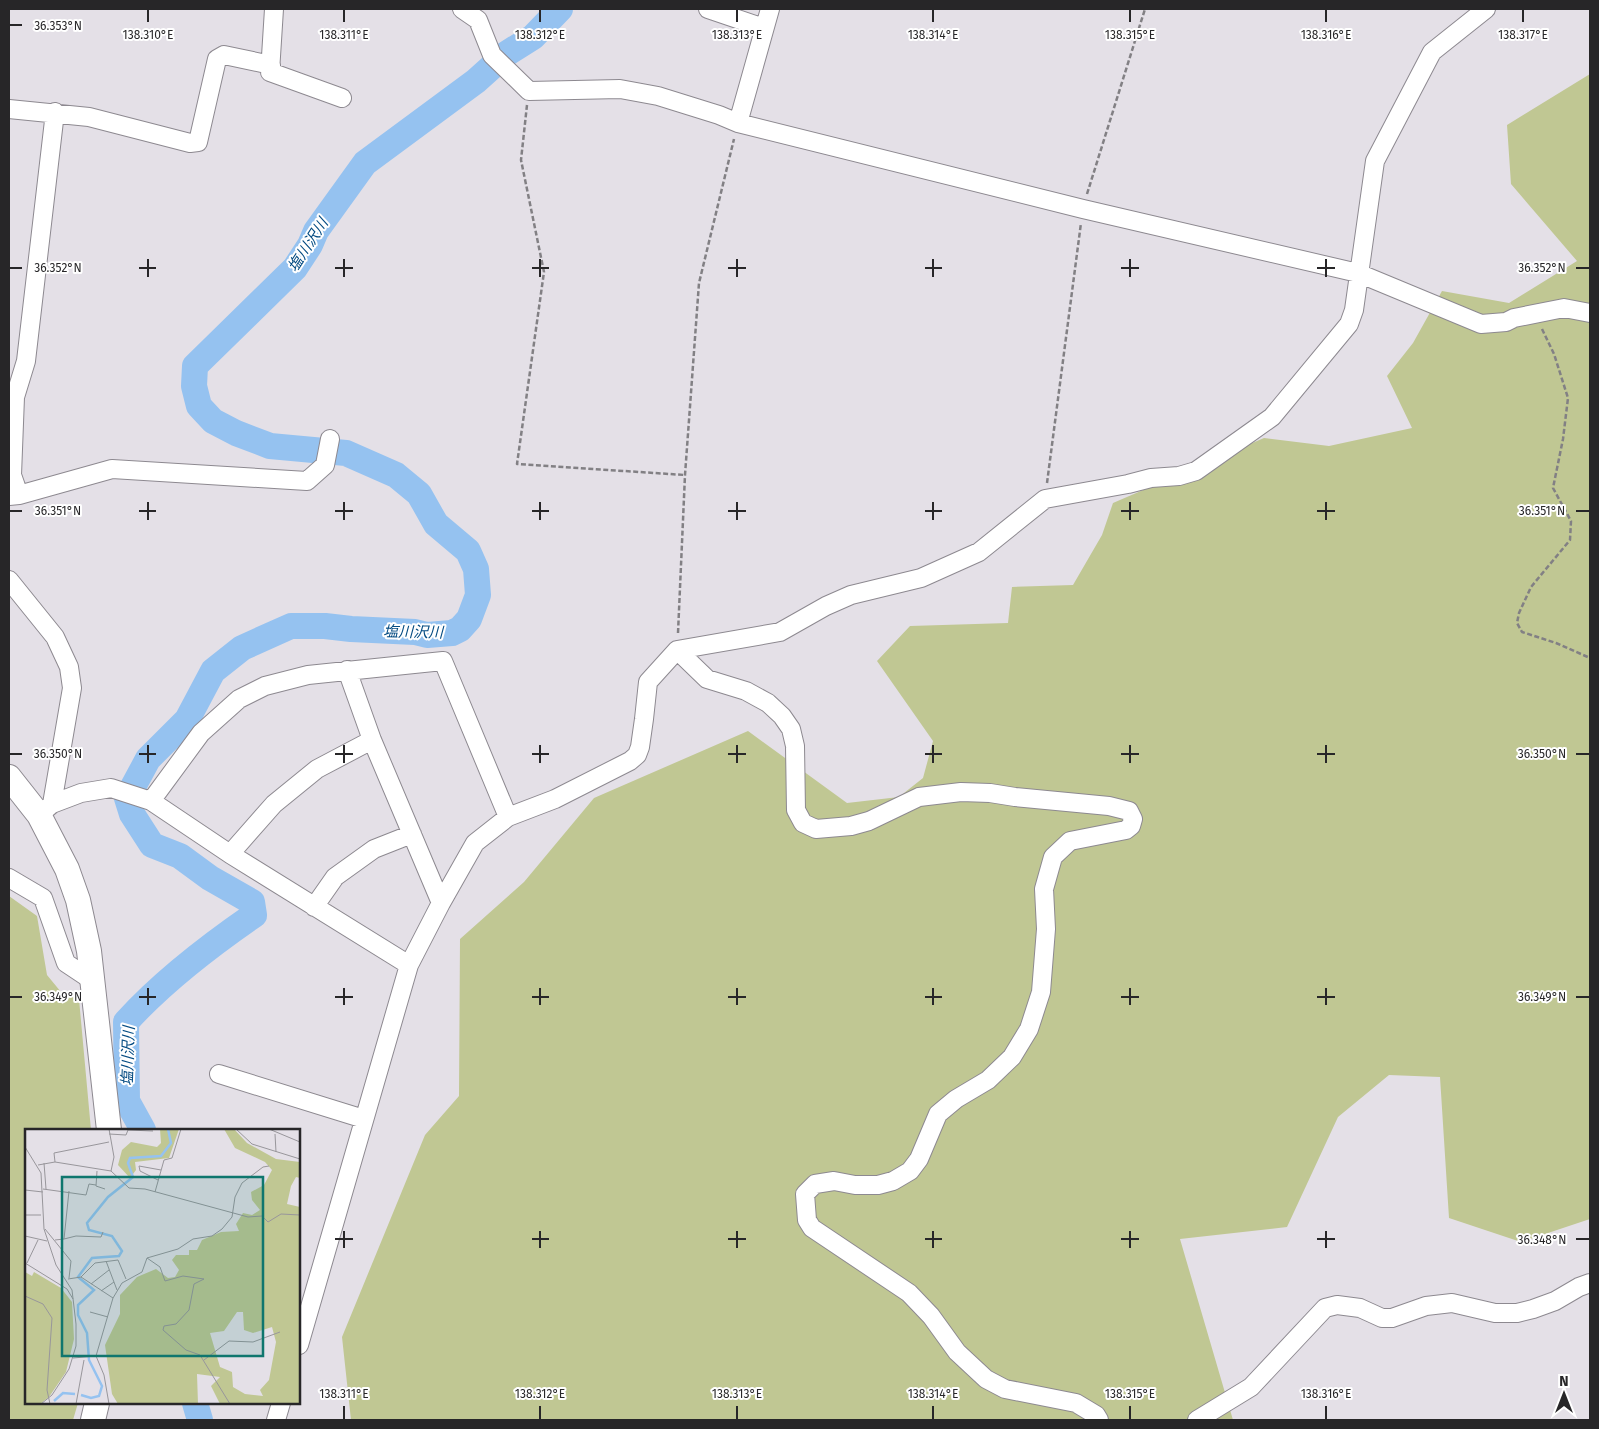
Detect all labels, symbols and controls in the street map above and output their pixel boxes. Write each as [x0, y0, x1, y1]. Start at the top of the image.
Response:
text: 36.353°N [34, 19, 82, 33]
text: 138.310°E [122, 28, 174, 42]
text: 138.311°E [319, 28, 369, 42]
text: 138.312°E [515, 28, 565, 42]
text: 138.313°E [712, 28, 762, 42]
text: 138.314°E [908, 28, 958, 42]
text: 138.315°E [1105, 28, 1155, 42]
text: 138.316°E [1301, 28, 1351, 42]
text: 138.317°E [1498, 28, 1548, 42]
water label: 塩川沢川 [284, 213, 333, 275]
text: 36.352°N [34, 261, 82, 275]
text: 36.352°N [1518, 261, 1566, 275]
text: 36.351°N [35, 504, 81, 518]
text: 36.351°N [1519, 504, 1565, 518]
water label: 塩川沢川 [383, 622, 445, 642]
text: 36.350°N [34, 747, 82, 761]
text: 36.350°N [1518, 747, 1566, 761]
text: 36.349°N [34, 990, 82, 1004]
text: 36.349°N [1518, 990, 1566, 1004]
water label: 塩川沢川 [118, 1024, 138, 1086]
inset map [25, 1129, 300, 1404]
text: 36.348°N [1518, 1233, 1566, 1247]
north arrow [1539, 1369, 1589, 1419]
text: N [1559, 1373, 1569, 1390]
text: 138.311°E [319, 1387, 369, 1401]
text: 138.312°E [515, 1387, 565, 1401]
text: 138.313°E [712, 1387, 762, 1401]
text: 138.314°E [908, 1387, 958, 1401]
text: 138.315°E [1105, 1387, 1155, 1401]
text: 138.316°E [1301, 1387, 1351, 1401]

